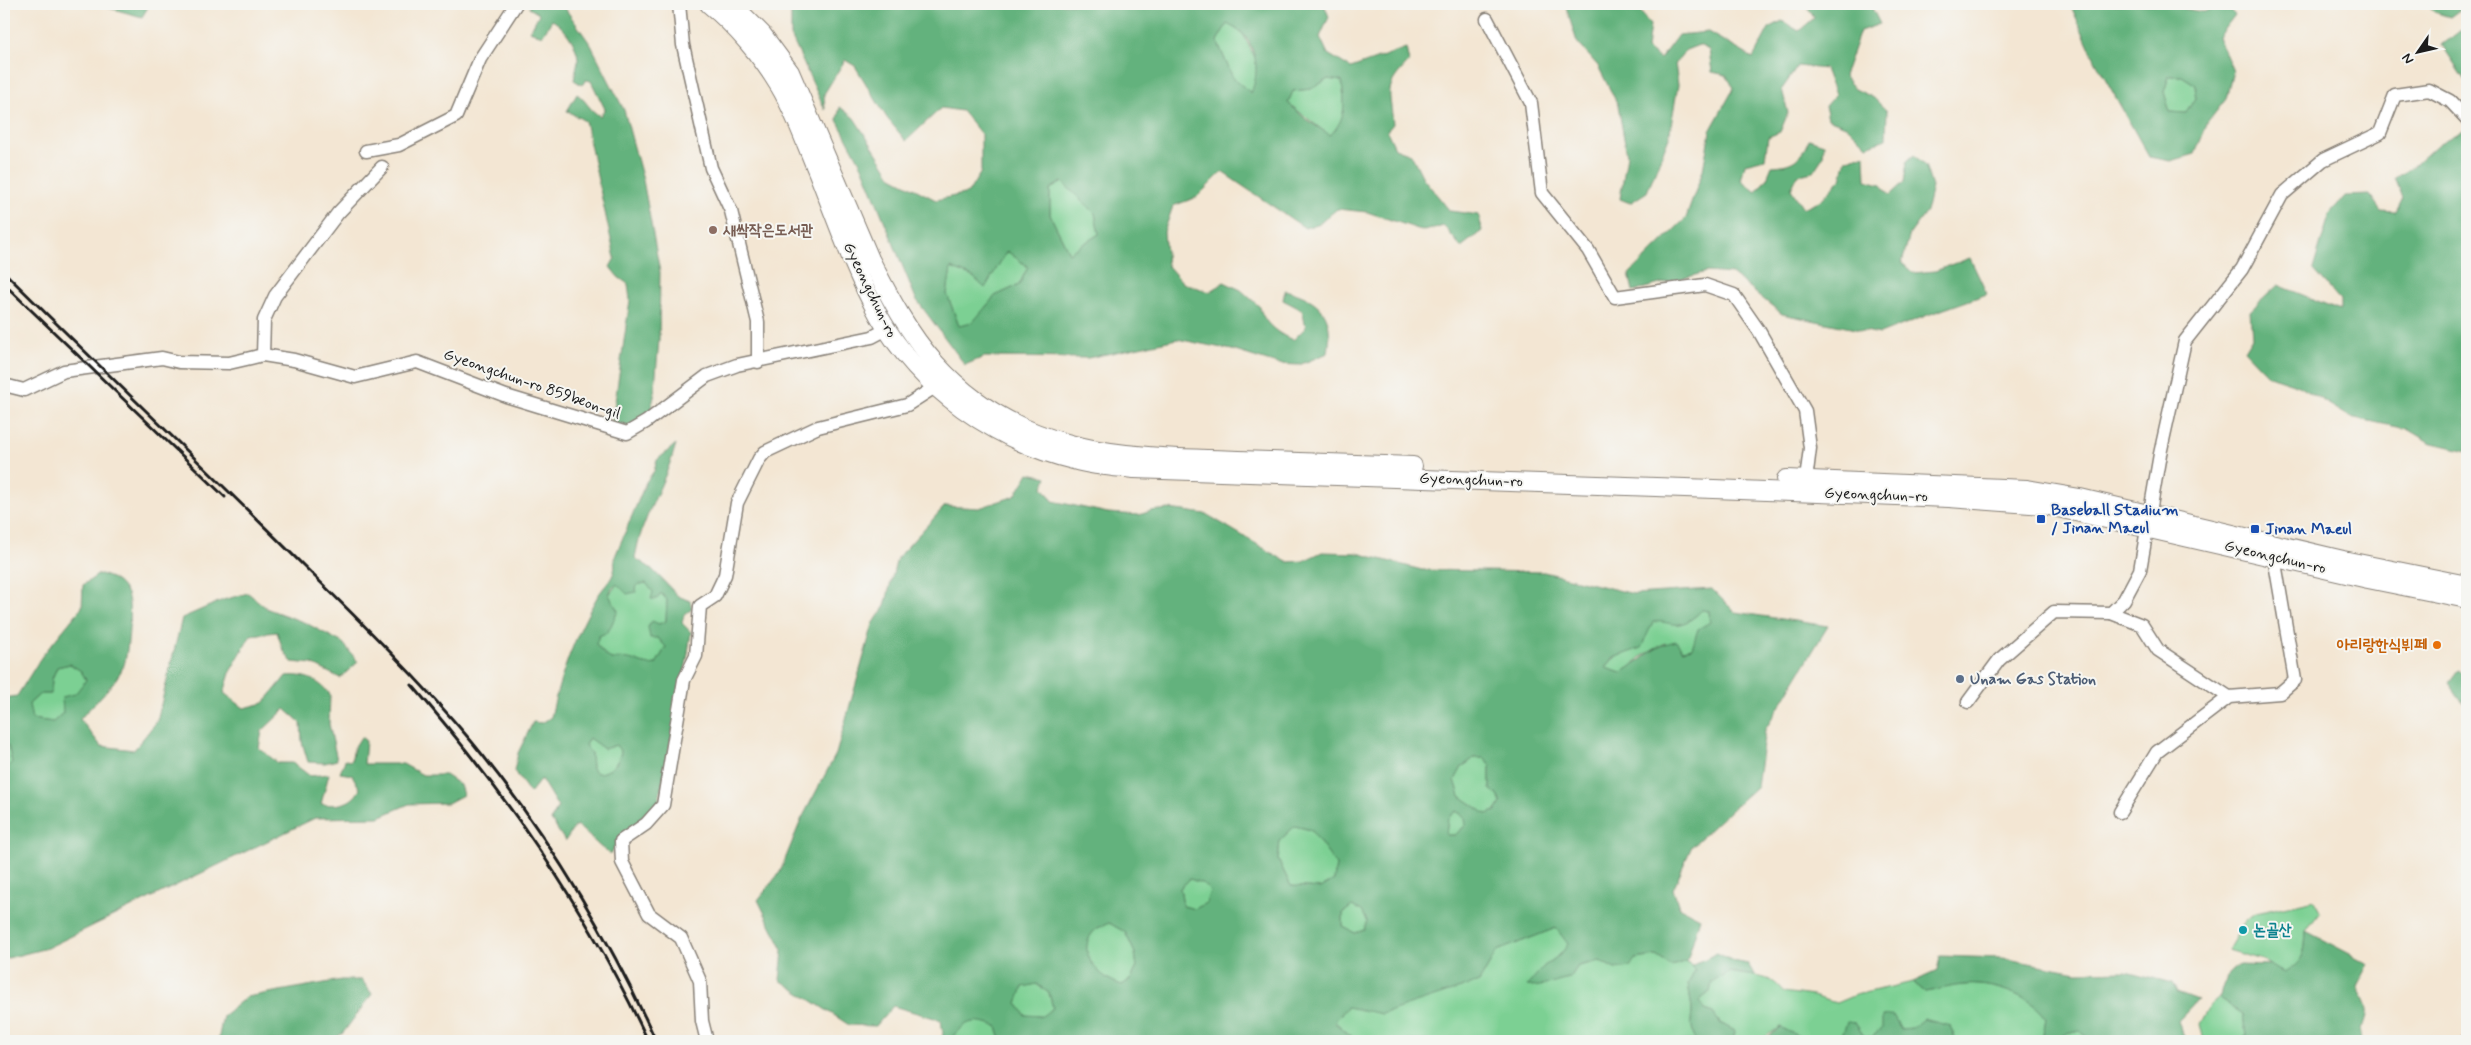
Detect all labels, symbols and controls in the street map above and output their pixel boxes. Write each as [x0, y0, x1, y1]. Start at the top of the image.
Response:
north arrow [2394, 28, 2444, 78]
text: N [2398, 50, 2418, 68]
place label: 새싹작은도서관 [722, 220, 813, 241]
marker: 새싹작은도서관 [707, 224, 719, 236]
street label: Gyeongchun-ro [838, 239, 902, 341]
street label: Gyeongchun-ro 859beon-gil [441, 344, 623, 424]
street label: Gyeongchun-ro [1419, 468, 1523, 492]
street label: Gyeongchun-ro [1824, 483, 1928, 507]
place label: Baseball Stadium / Jinan Maeul [2051, 500, 2178, 539]
marker: Baseball Stadium / Jinan Maeul [2035, 513, 2047, 525]
place label: Jinan Maeul [2265, 519, 2352, 540]
marker: Jinan Maeul [2249, 523, 2261, 535]
street label: Gyeongchun-ro [2222, 535, 2328, 579]
place label: 아리랑한식뷔페 [2336, 635, 2427, 656]
marker: 아리랑한식뷔페 [2431, 639, 2443, 651]
place label: Unam Gas Station [1970, 669, 2096, 690]
marker: Unam Gas Station [1954, 673, 1966, 685]
place label: 논골산 [2253, 920, 2292, 941]
marker: 논골산 [2237, 924, 2249, 936]

